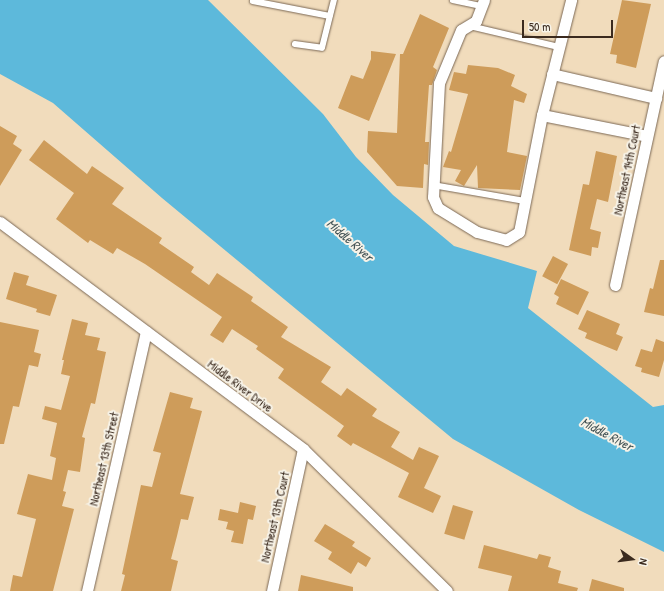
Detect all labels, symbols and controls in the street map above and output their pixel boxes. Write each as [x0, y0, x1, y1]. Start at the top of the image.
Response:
scale bar [524, 12, 615, 38]
text: 50 m [529, 18, 550, 35]
street label: Northeast 14th Court [610, 124, 644, 216]
water label: Middle River [324, 216, 376, 264]
street label: Middle River Drive [205, 357, 275, 415]
street label: Northeast 13th Street [86, 411, 122, 507]
water label: Middle River [578, 414, 636, 454]
street label: Northeast 13th Court [258, 470, 292, 564]
north arrow [612, 539, 652, 579]
text: N [636, 557, 651, 566]

